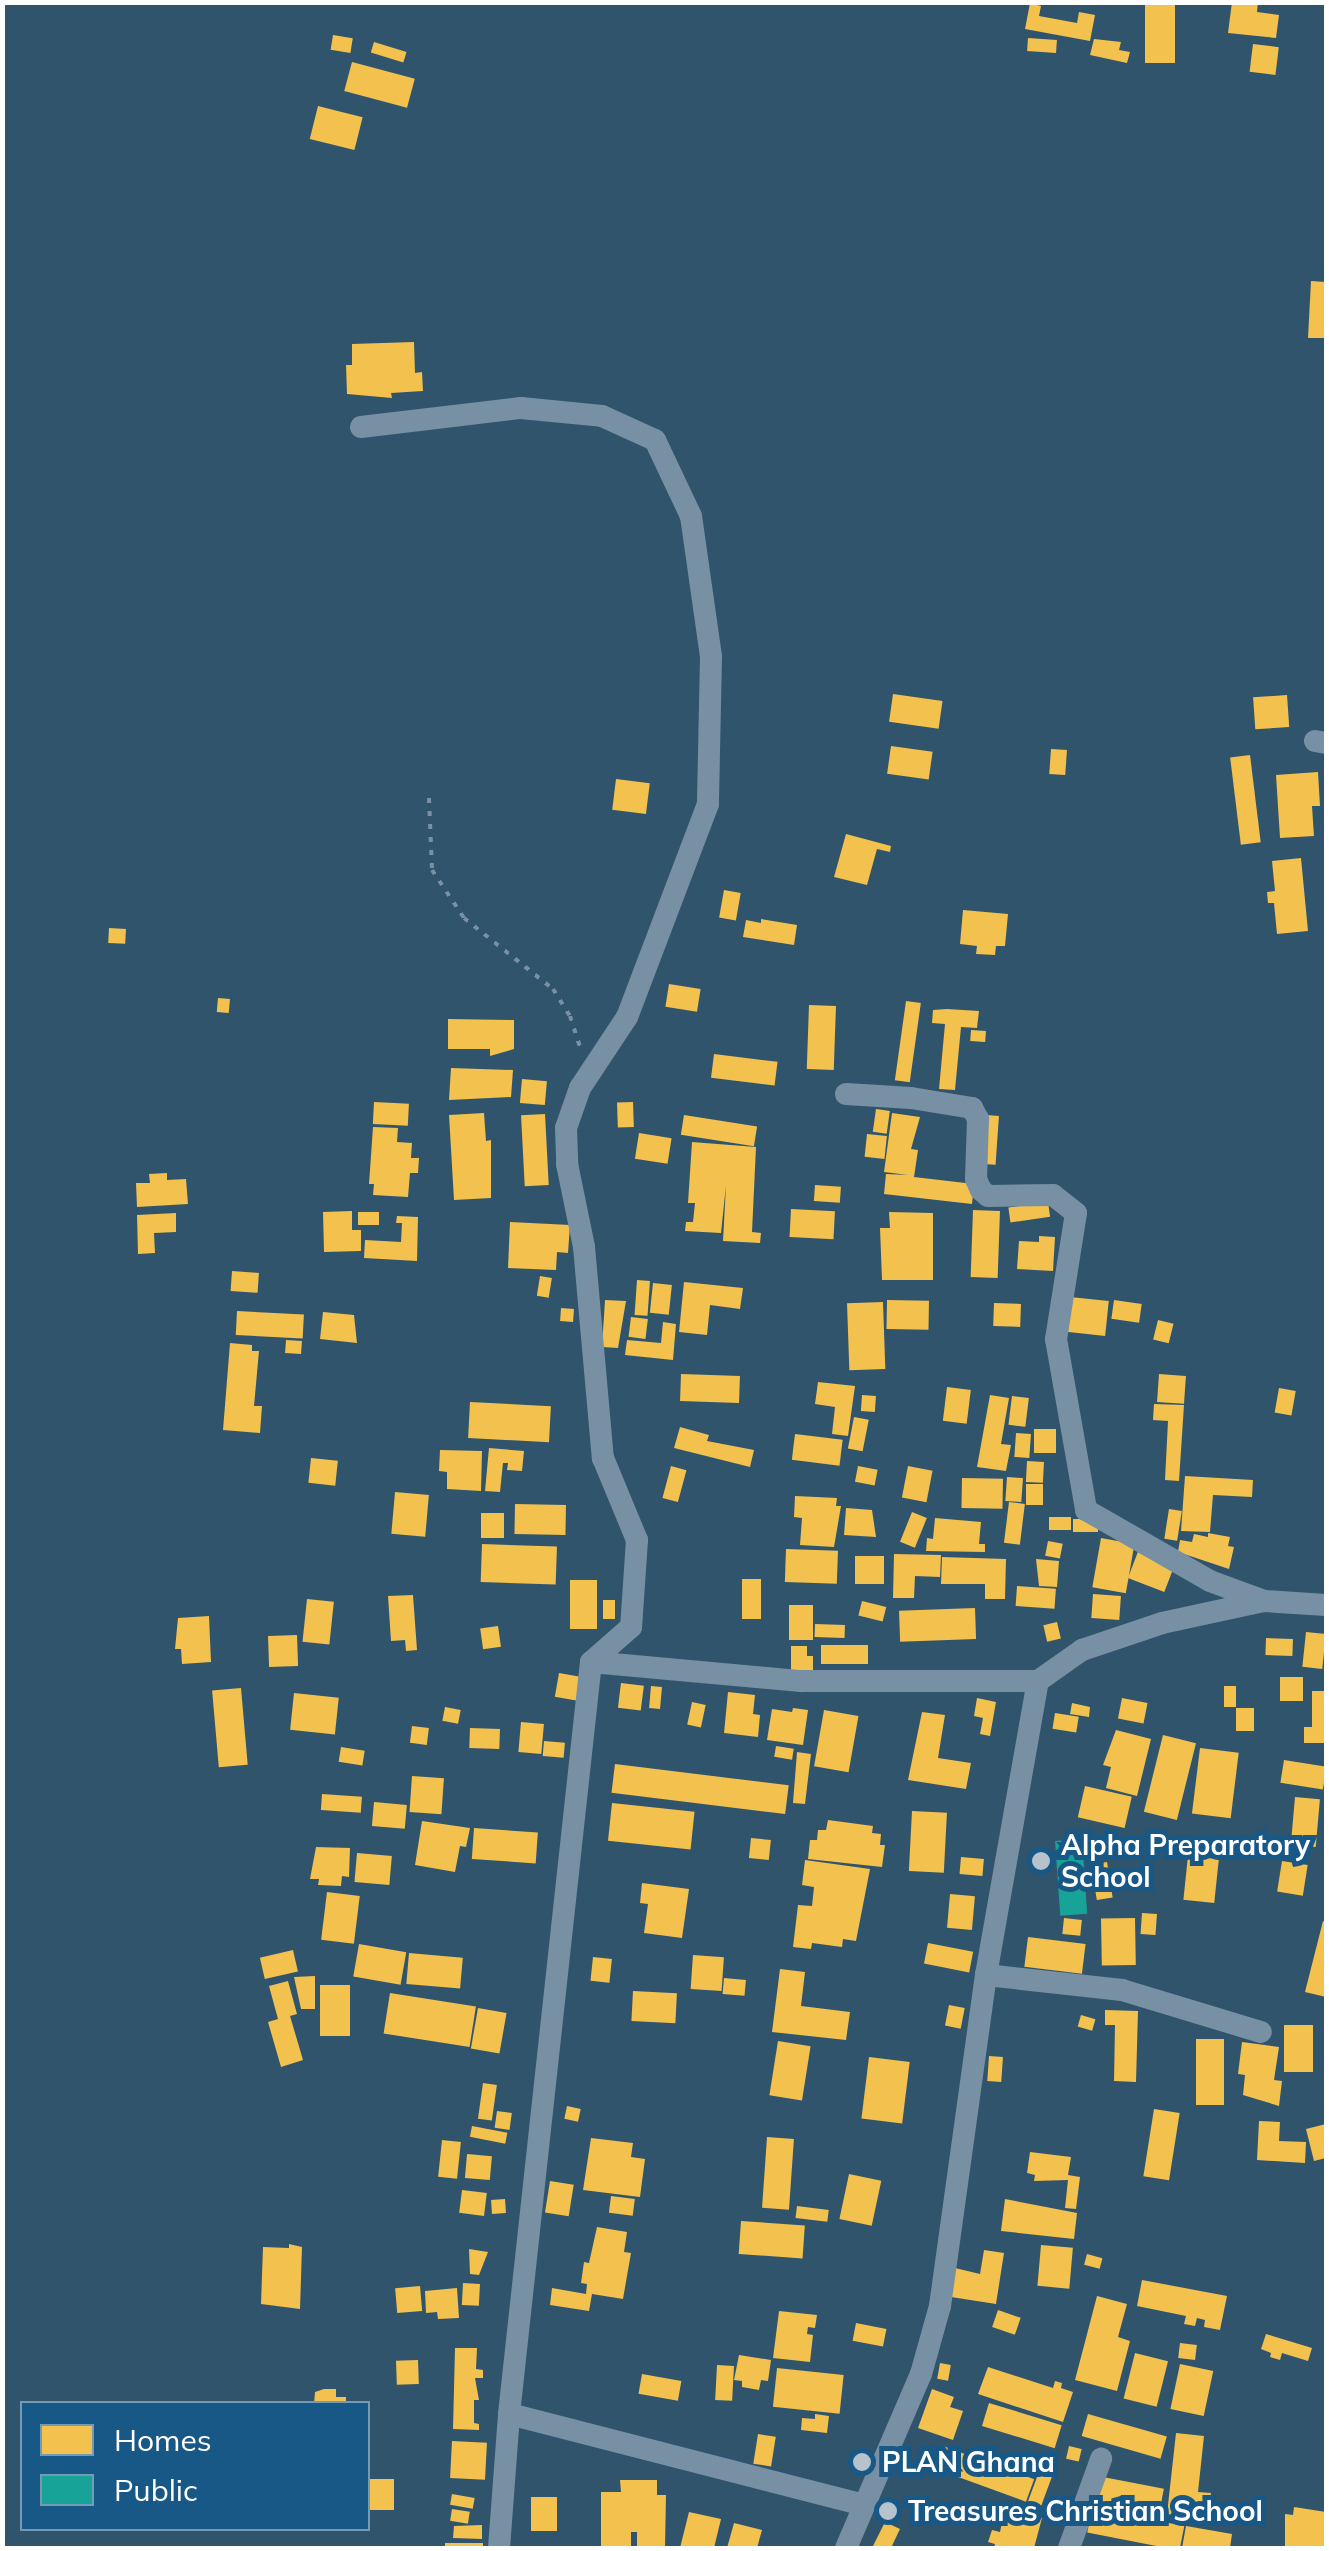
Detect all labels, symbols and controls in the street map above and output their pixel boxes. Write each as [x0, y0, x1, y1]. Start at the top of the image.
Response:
place label: Alpha Preparatory School [1061, 1828, 1310, 1894]
marker: Alpha Preparatory School [1030, 1850, 1052, 1872]
legend [20, 2401, 370, 2531]
text: Homes [114, 2421, 212, 2459]
place label: PLAN Ghana [882, 2445, 1055, 2479]
marker: PLAN Ghana [851, 2451, 873, 2473]
text: Public [114, 2471, 198, 2509]
place label: Treasures Christian School [908, 2494, 1263, 2528]
marker: Treasures Christian School [877, 2500, 899, 2522]

